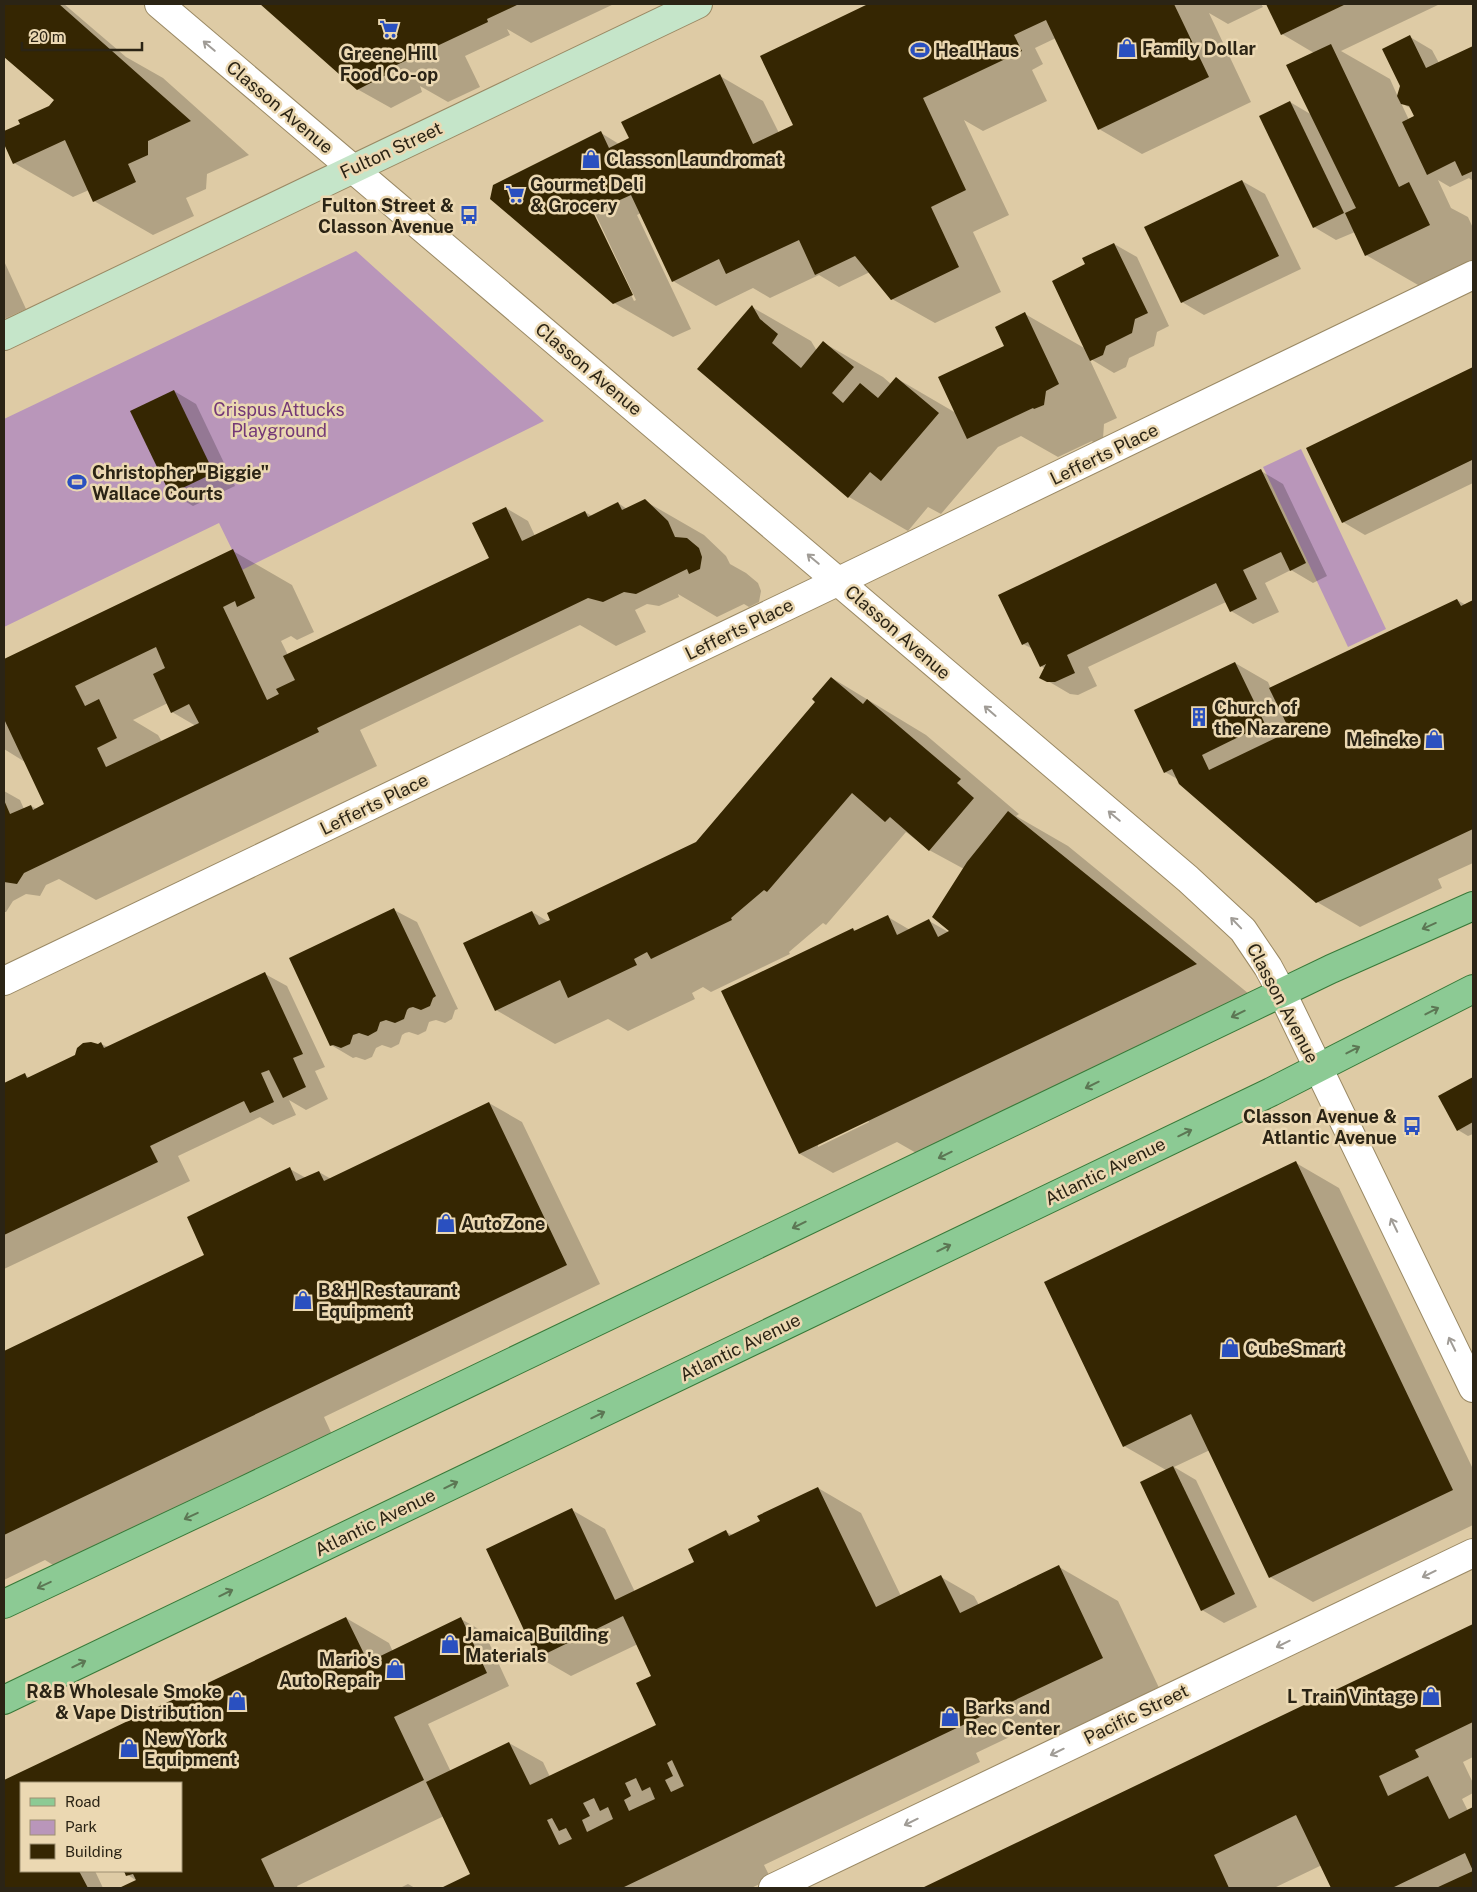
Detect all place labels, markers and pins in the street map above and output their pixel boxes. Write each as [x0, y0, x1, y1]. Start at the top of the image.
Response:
supermarket icon: Greene Hill Food Co-op [378, 18, 400, 40]
shop icon: Family Dollar [1116, 37, 1138, 59]
place label: Family Dollar [1142, 38, 1257, 59]
sports icon: HealHaus [909, 39, 931, 61]
place label: HealHaus [935, 40, 1019, 61]
place label: Greene Hill Food Co-op [340, 43, 438, 85]
shop icon: Classon Laundromat [580, 148, 602, 170]
place label: Classon Laundromat [606, 149, 783, 170]
place label: Gourmet Deli & Grocery [530, 174, 644, 216]
supermarket icon: Gourmet Deli & Grocery [504, 183, 526, 205]
place label: Fulton Street & Classon Avenue [318, 195, 454, 237]
bus stop icon: Fulton Street & Classon Avenue [458, 204, 480, 226]
place label: Christopher "Biggie" Wallace Courts [92, 462, 269, 504]
sports icon: Christopher "Biggie" Wallace Courts [66, 471, 88, 493]
place label: Church of the Nazarene [1214, 697, 1329, 739]
building icon: Church of the Nazarene [1188, 706, 1210, 728]
shop icon: Meineke [1423, 728, 1445, 750]
place label: Meineke [1346, 729, 1419, 750]
place label: Classon Avenue & Atlantic Avenue [1243, 1106, 1397, 1148]
bus stop icon: Classon Avenue & Atlantic Avenue [1401, 1115, 1423, 1137]
shop icon: AutoZone [435, 1212, 457, 1234]
place label: AutoZone [461, 1213, 545, 1234]
place label: B&H Restaurant Equipment [318, 1280, 458, 1322]
shop icon: B&H Restaurant Equipment [292, 1289, 314, 1311]
shop icon: CubeSmart [1219, 1337, 1241, 1359]
place label: CubeSmart [1245, 1338, 1344, 1359]
place label: Jamaica Building Materials [465, 1624, 609, 1666]
shop icon: Jamaica Building Materials [439, 1633, 461, 1655]
place label: Mario's Auto Repair [279, 1649, 381, 1691]
shop icon: Mario's Auto Repair [384, 1658, 406, 1680]
place label: R&B Wholesale Smoke & Vape Distribution [26, 1681, 222, 1723]
shop icon: L Train Vintage [1420, 1685, 1442, 1707]
place label: L Train Vintage [1287, 1686, 1416, 1707]
shop icon: R&B Wholesale Smoke & Vape Distribution [226, 1690, 248, 1712]
place label: Barks and Rec Center [965, 1697, 1061, 1739]
shop icon: Barks and Rec Center [939, 1706, 961, 1728]
place label: New York Equipment [144, 1728, 237, 1770]
shop icon: New York Equipment [118, 1737, 140, 1759]

